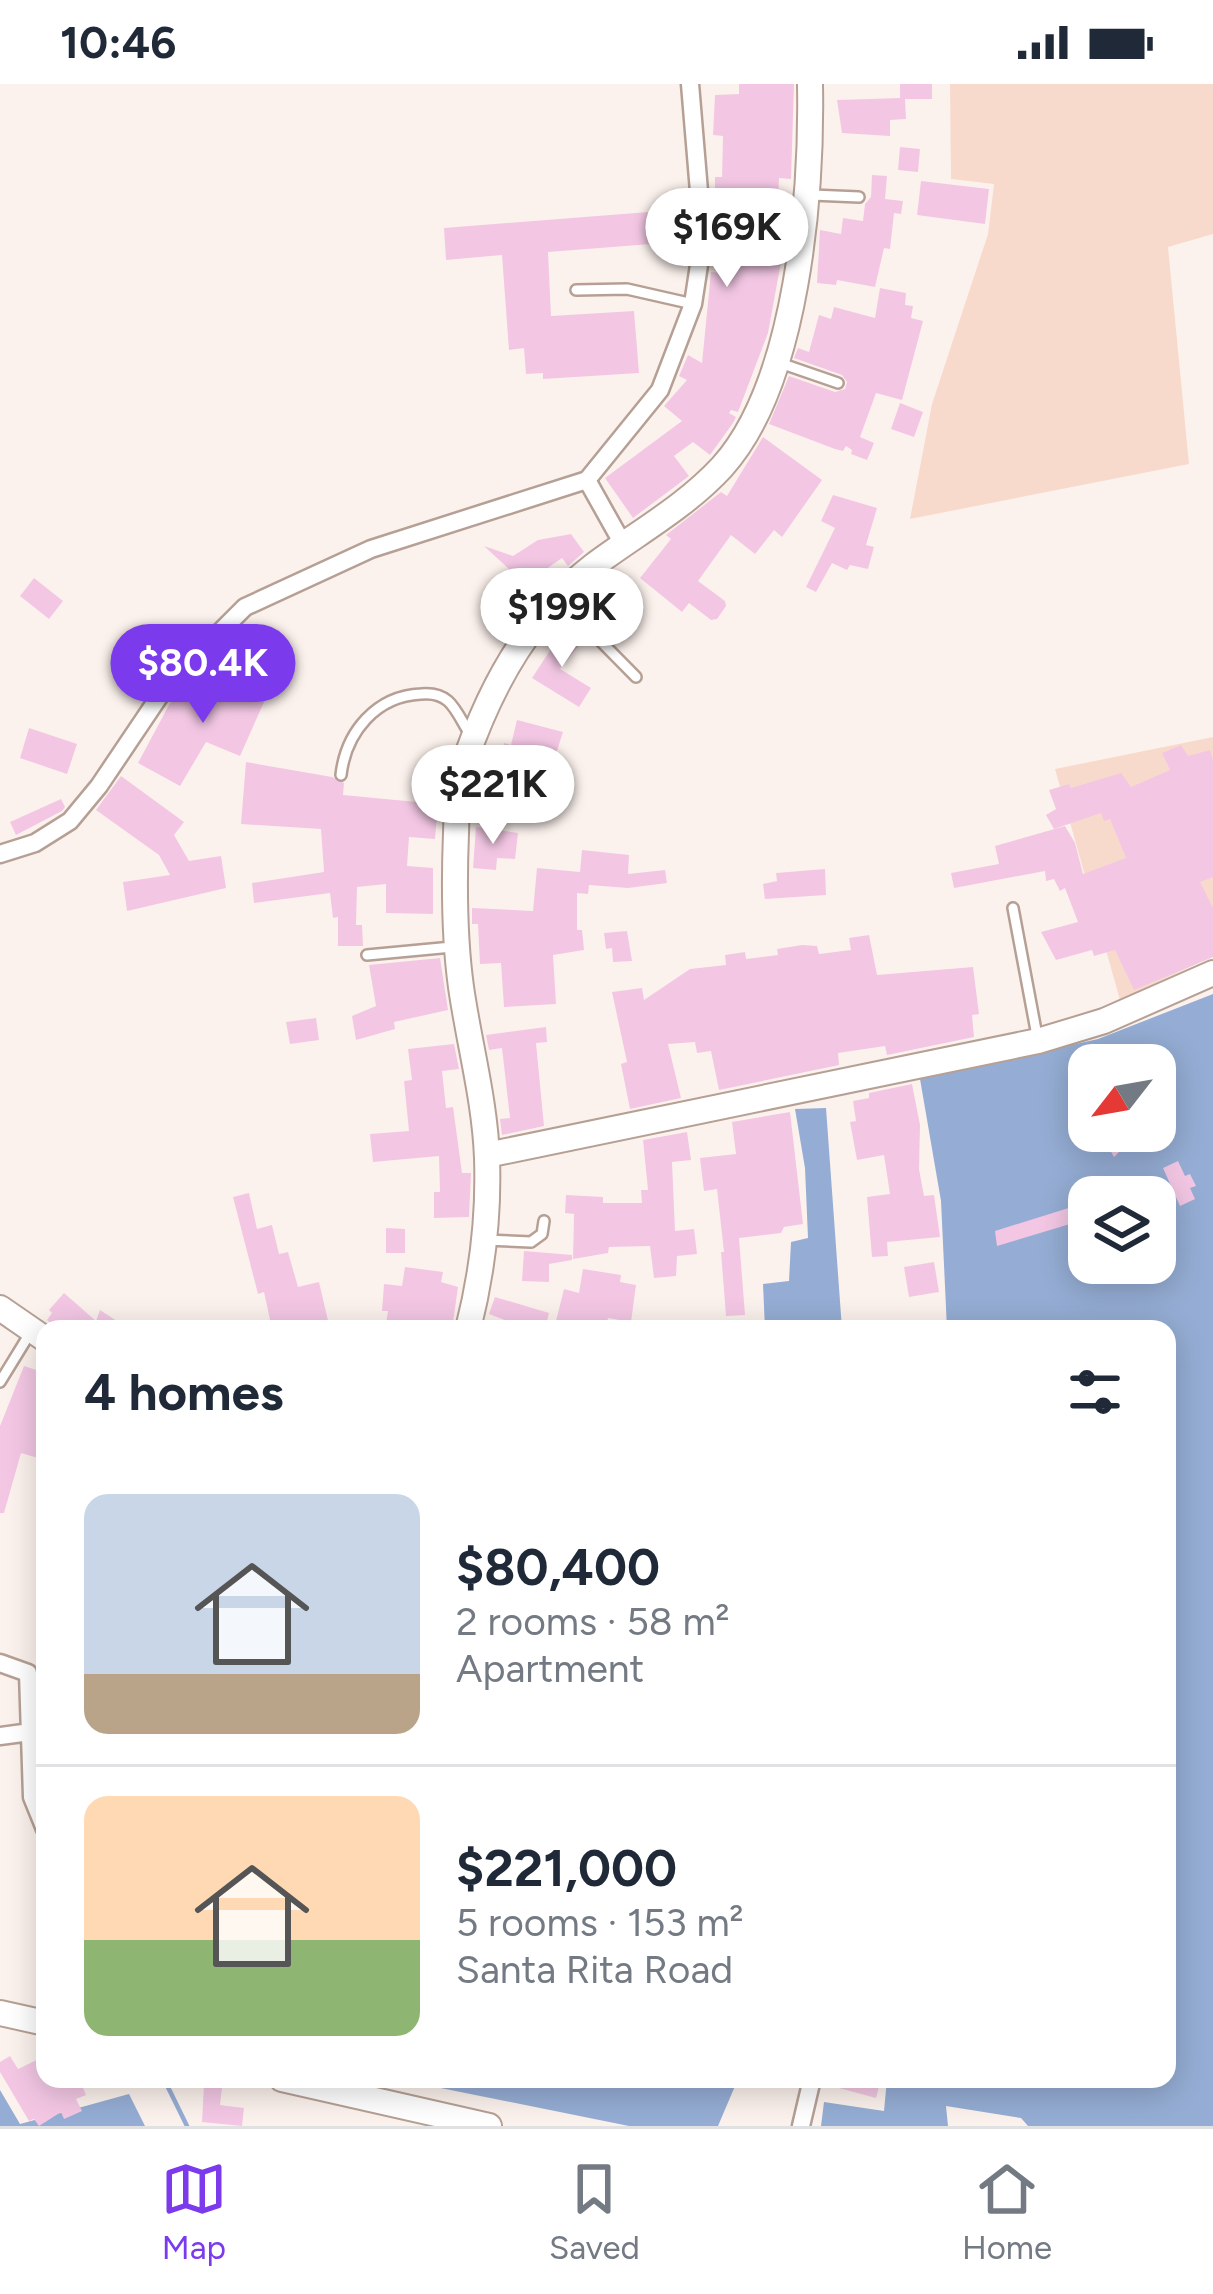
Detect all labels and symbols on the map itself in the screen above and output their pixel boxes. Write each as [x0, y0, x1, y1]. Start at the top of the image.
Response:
pin: $169K [643, 188, 811, 290]
pin: $199K [478, 568, 646, 670]
pin: $80.4K [105, 624, 301, 726]
pin: $221K [409, 745, 577, 847]
north arrow [1068, 1044, 1176, 1152]

